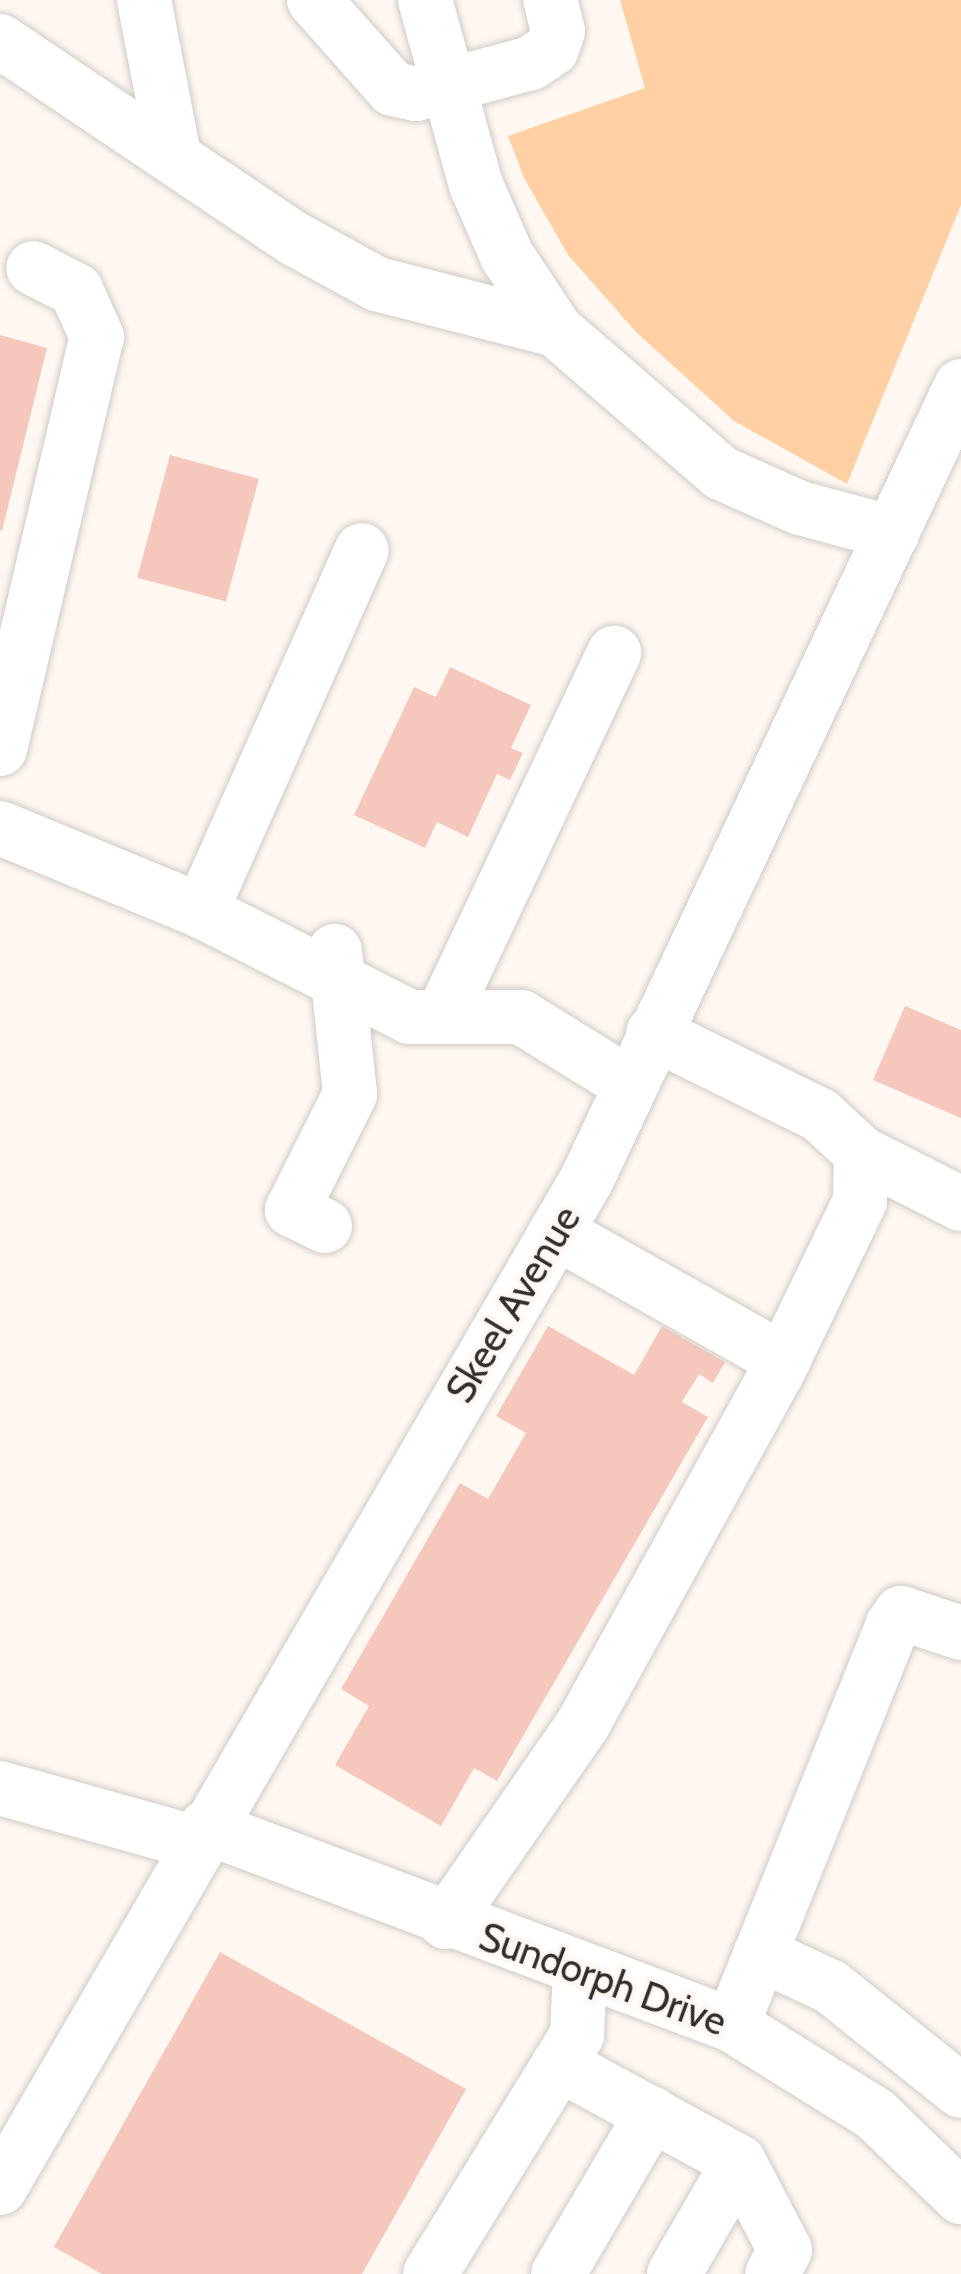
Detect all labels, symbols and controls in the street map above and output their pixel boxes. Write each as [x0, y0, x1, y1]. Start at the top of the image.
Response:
street label: Skeel Avenue [436, 1197, 590, 1411]
street label: Sundorph Drive [473, 1913, 733, 2045]

